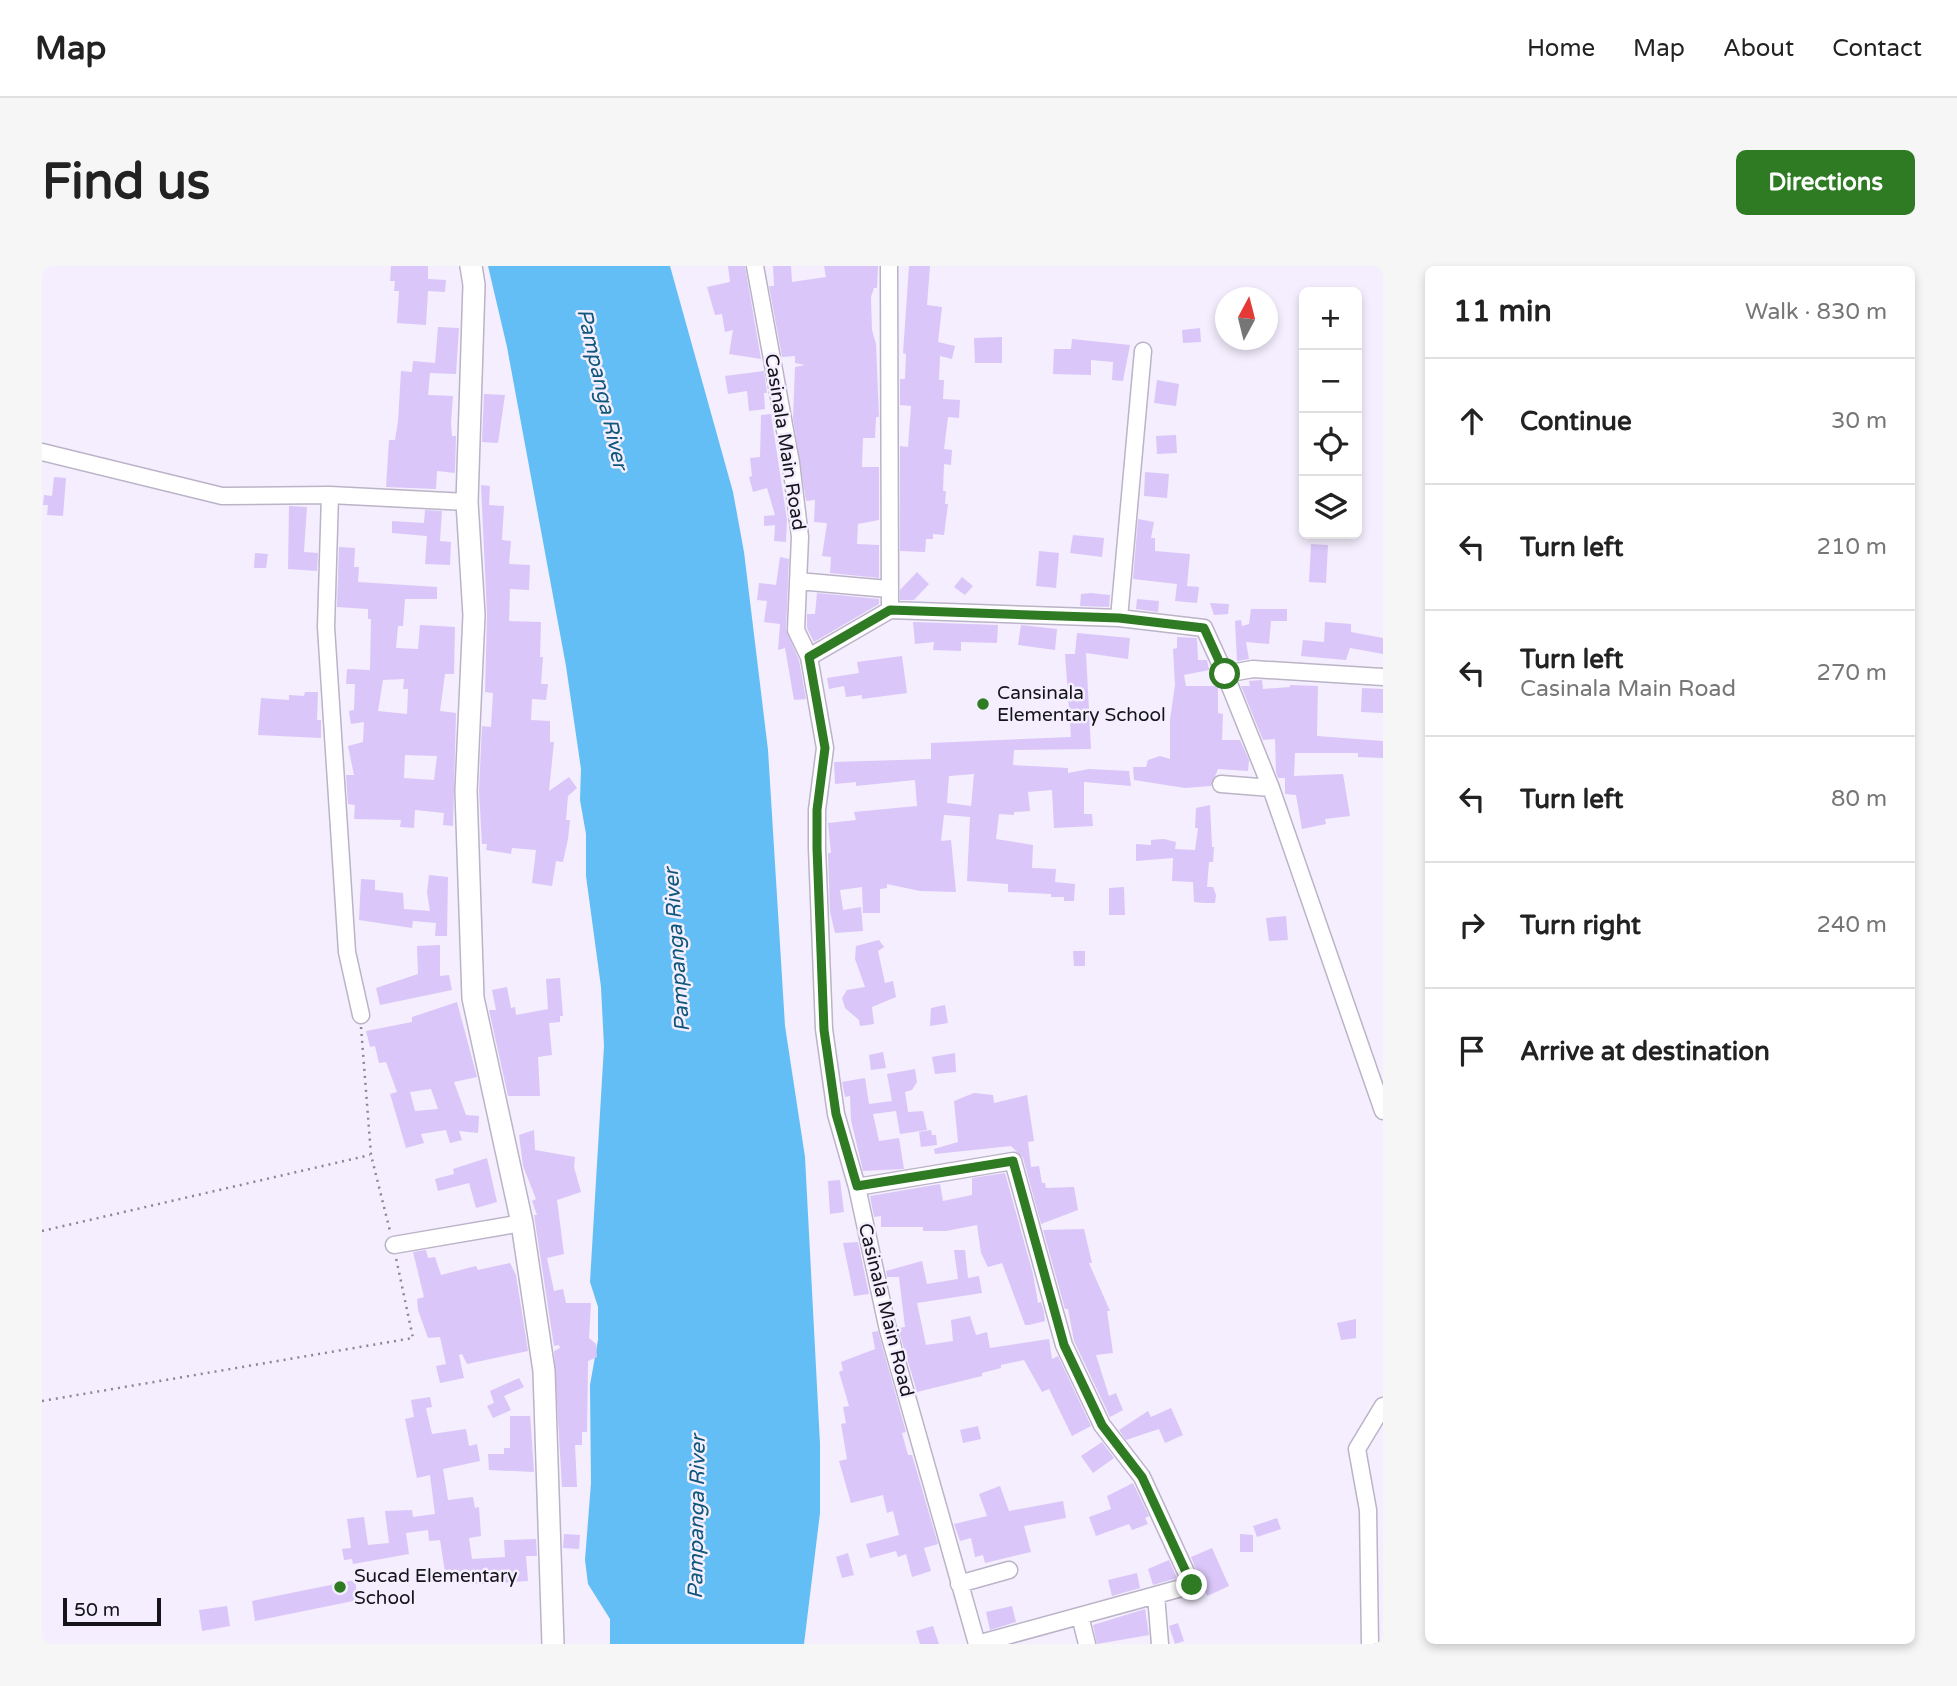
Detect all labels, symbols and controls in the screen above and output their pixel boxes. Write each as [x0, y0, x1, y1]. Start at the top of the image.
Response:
text: Map [35, 29, 106, 68]
text: Home [1527, 34, 1595, 63]
text: Map [1633, 34, 1685, 63]
text: About [1723, 34, 1794, 63]
text: Contact [1832, 34, 1922, 63]
button: Directions [1736, 150, 1915, 215]
text: Find us [42, 153, 210, 212]
north arrow [1215, 287, 1278, 350]
map controls [1299, 287, 1362, 539]
button: + [1299, 287, 1362, 350]
text: 11 min [1453, 293, 1552, 330]
text: Walk · 830 m [1745, 298, 1887, 326]
water label: Pampanga River [571, 306, 633, 475]
button: − [1299, 350, 1362, 413]
street label: Casinala Main Road [760, 352, 810, 532]
icon: ahead [1453, 402, 1491, 440]
text: Continue [1520, 406, 1632, 437]
text: 30 m [1831, 407, 1887, 435]
button: locate [1299, 413, 1362, 476]
button: layers [1299, 476, 1362, 539]
icon: left [1453, 528, 1491, 566]
text: Turn left [1520, 532, 1623, 563]
text: 210 m [1817, 533, 1887, 561]
text: Turn left [1520, 644, 1623, 675]
icon: left [1453, 654, 1491, 692]
route start [1209, 658, 1240, 689]
text: 270 m [1817, 659, 1887, 687]
text: Casinala Main Road [1520, 675, 1736, 703]
place label: Cansinala Elementary School [997, 682, 1166, 726]
marker: Cansinala Elementary School [975, 696, 991, 712]
icon: left [1453, 780, 1491, 818]
text: Turn left [1520, 784, 1623, 815]
text: 80 m [1831, 785, 1887, 813]
water label: Pampanga River [659, 864, 695, 1033]
icon: right [1453, 906, 1491, 944]
text: Turn right [1520, 910, 1641, 941]
text: 240 m [1817, 911, 1887, 939]
icon: arrive [1453, 1032, 1491, 1070]
text: Arrive at destination [1520, 1036, 1770, 1067]
street label: Casinala Main Road [854, 1221, 918, 1399]
water label: Pampanga River [683, 1432, 711, 1599]
place label: Sucad Elementary School [354, 1565, 517, 1609]
route end [1176, 1569, 1207, 1600]
marker: Sucad Elementary School [332, 1579, 348, 1595]
scale bar [63, 1595, 161, 1627]
text: 50 m [74, 1599, 120, 1621]

